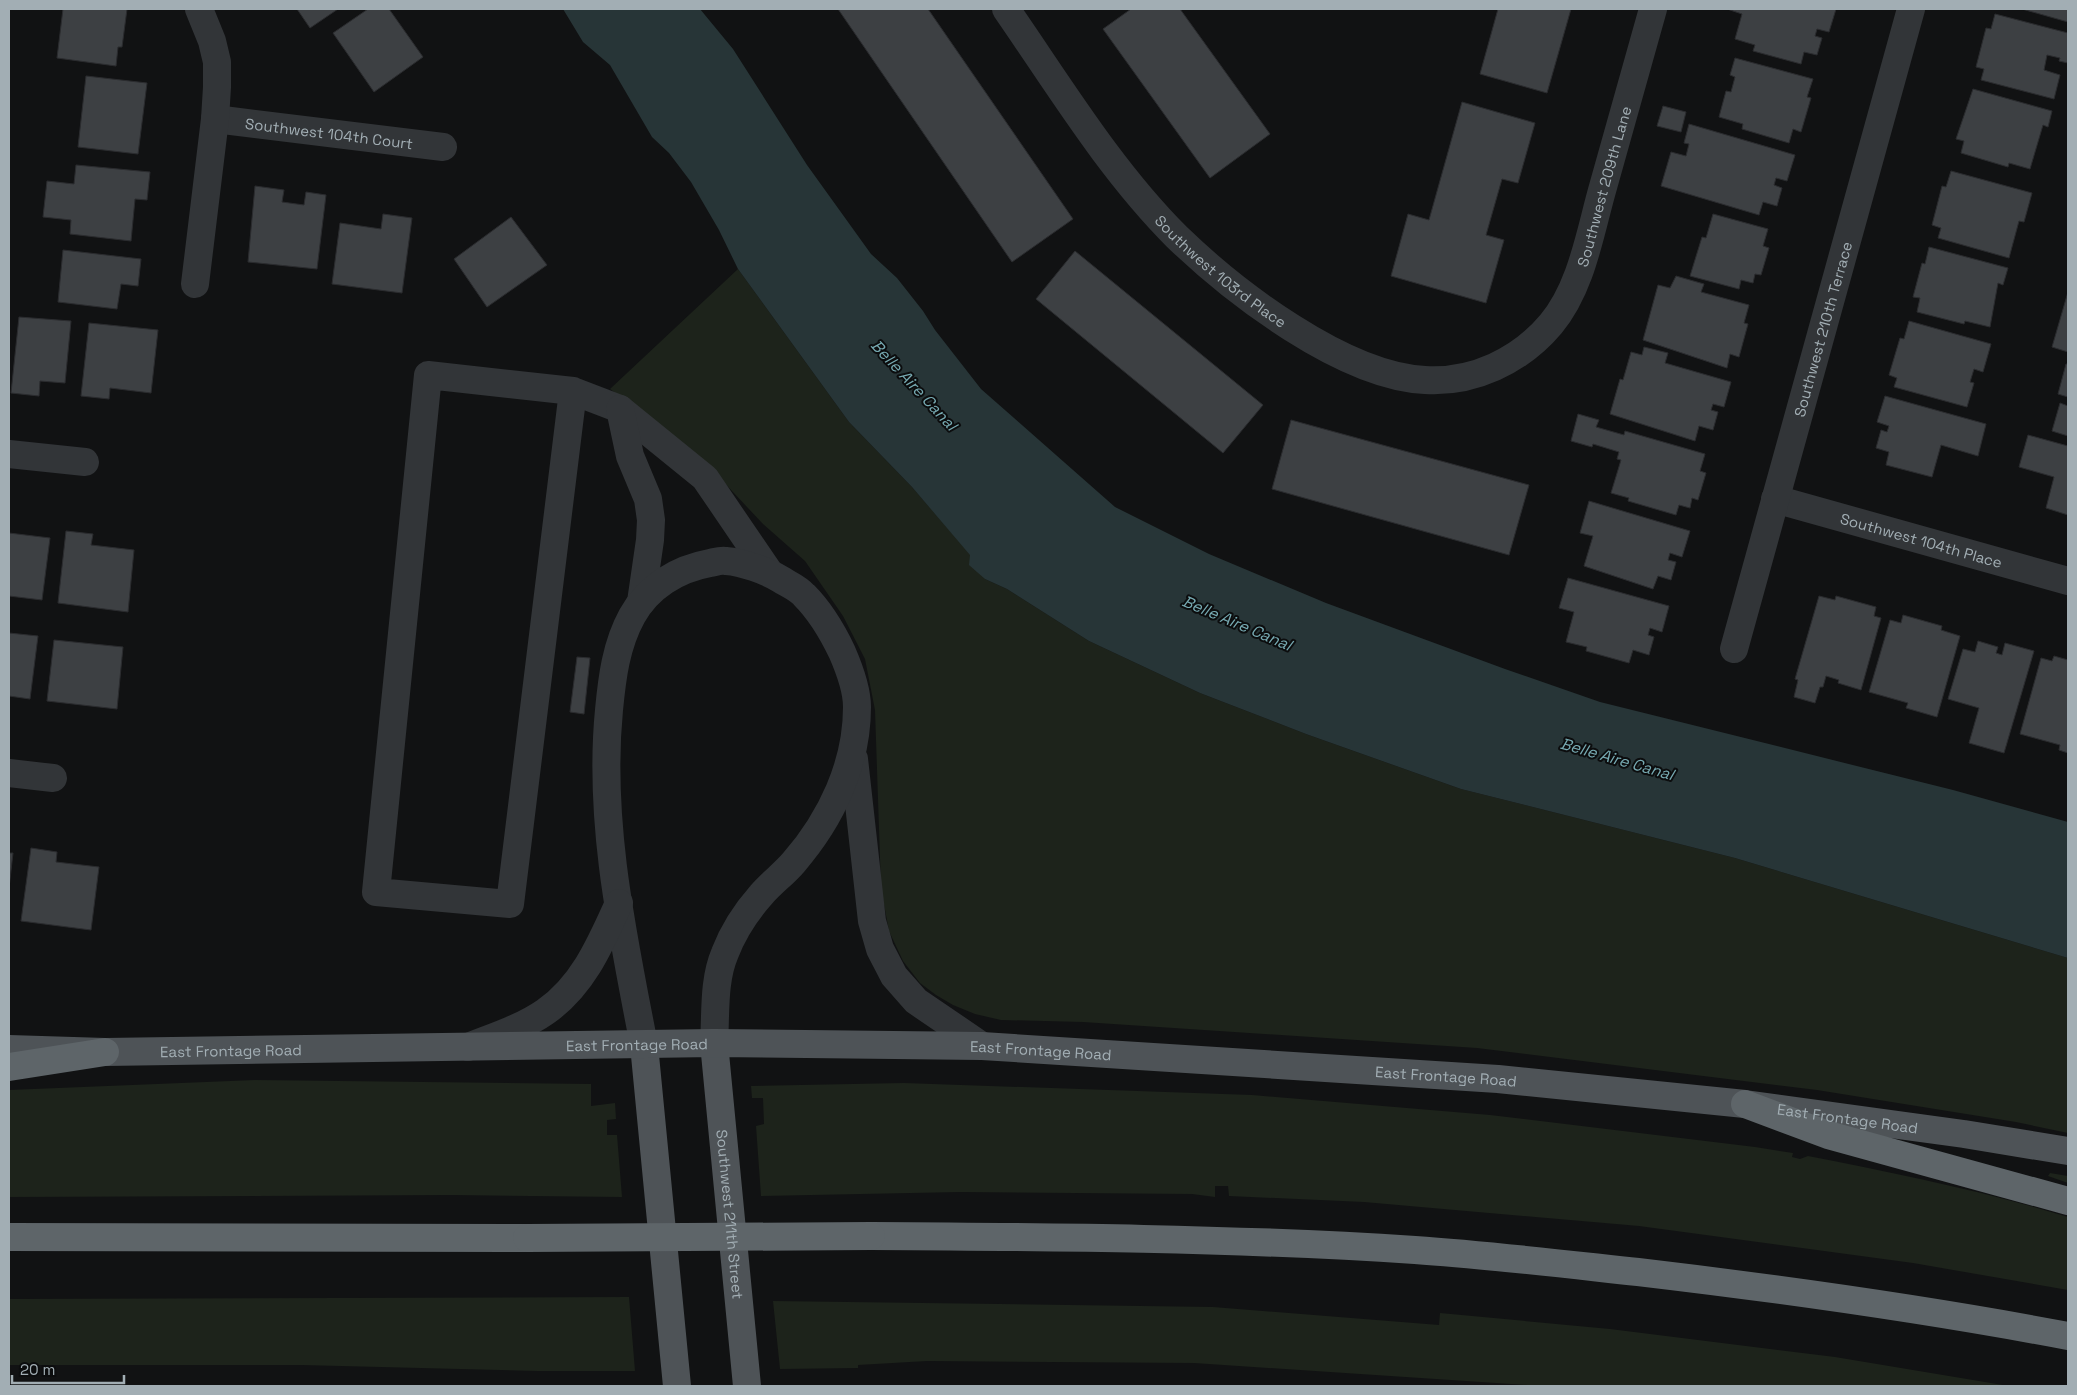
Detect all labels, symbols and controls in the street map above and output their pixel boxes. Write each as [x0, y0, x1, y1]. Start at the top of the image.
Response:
street label: Southwest 209th Lane [1572, 104, 1635, 269]
street label: Southwest 104th Court [244, 113, 414, 153]
street label: Southwest 103rd Place [1151, 211, 1290, 331]
street label: Southwest 210th Terrace [1789, 239, 1856, 419]
water label: Belle Aire Canal [866, 335, 963, 436]
street label: Southwest 104th Place [1838, 508, 2005, 572]
water label: Belle Aire Canal [1179, 590, 1297, 656]
water label: Belle Aire Canal [1558, 733, 1678, 786]
street label: East Frontage Road [566, 1034, 708, 1055]
street label: East Frontage Road [970, 1036, 1112, 1064]
street label: East Frontage Road [160, 1040, 302, 1061]
street label: East Frontage Road [1375, 1062, 1518, 1090]
street label: East Frontage Road [1776, 1099, 1919, 1137]
street label: Southwest 211th Street [713, 1128, 748, 1300]
scale bar [12, 1352, 125, 1384]
text: 20 m [20, 1360, 55, 1379]

